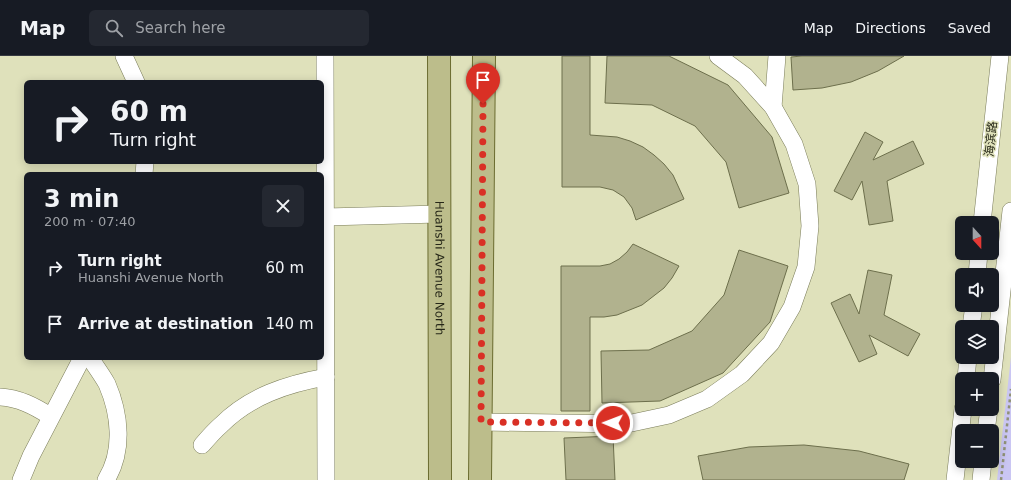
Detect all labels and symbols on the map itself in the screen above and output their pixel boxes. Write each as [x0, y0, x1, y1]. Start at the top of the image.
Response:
pin [466, 63, 500, 104]
street label: 海滨路 [982, 120, 1000, 158]
street label: Huanshi Avenue North [432, 201, 447, 335]
north arrow [955, 216, 999, 260]
position arrow [592, 402, 634, 444]

